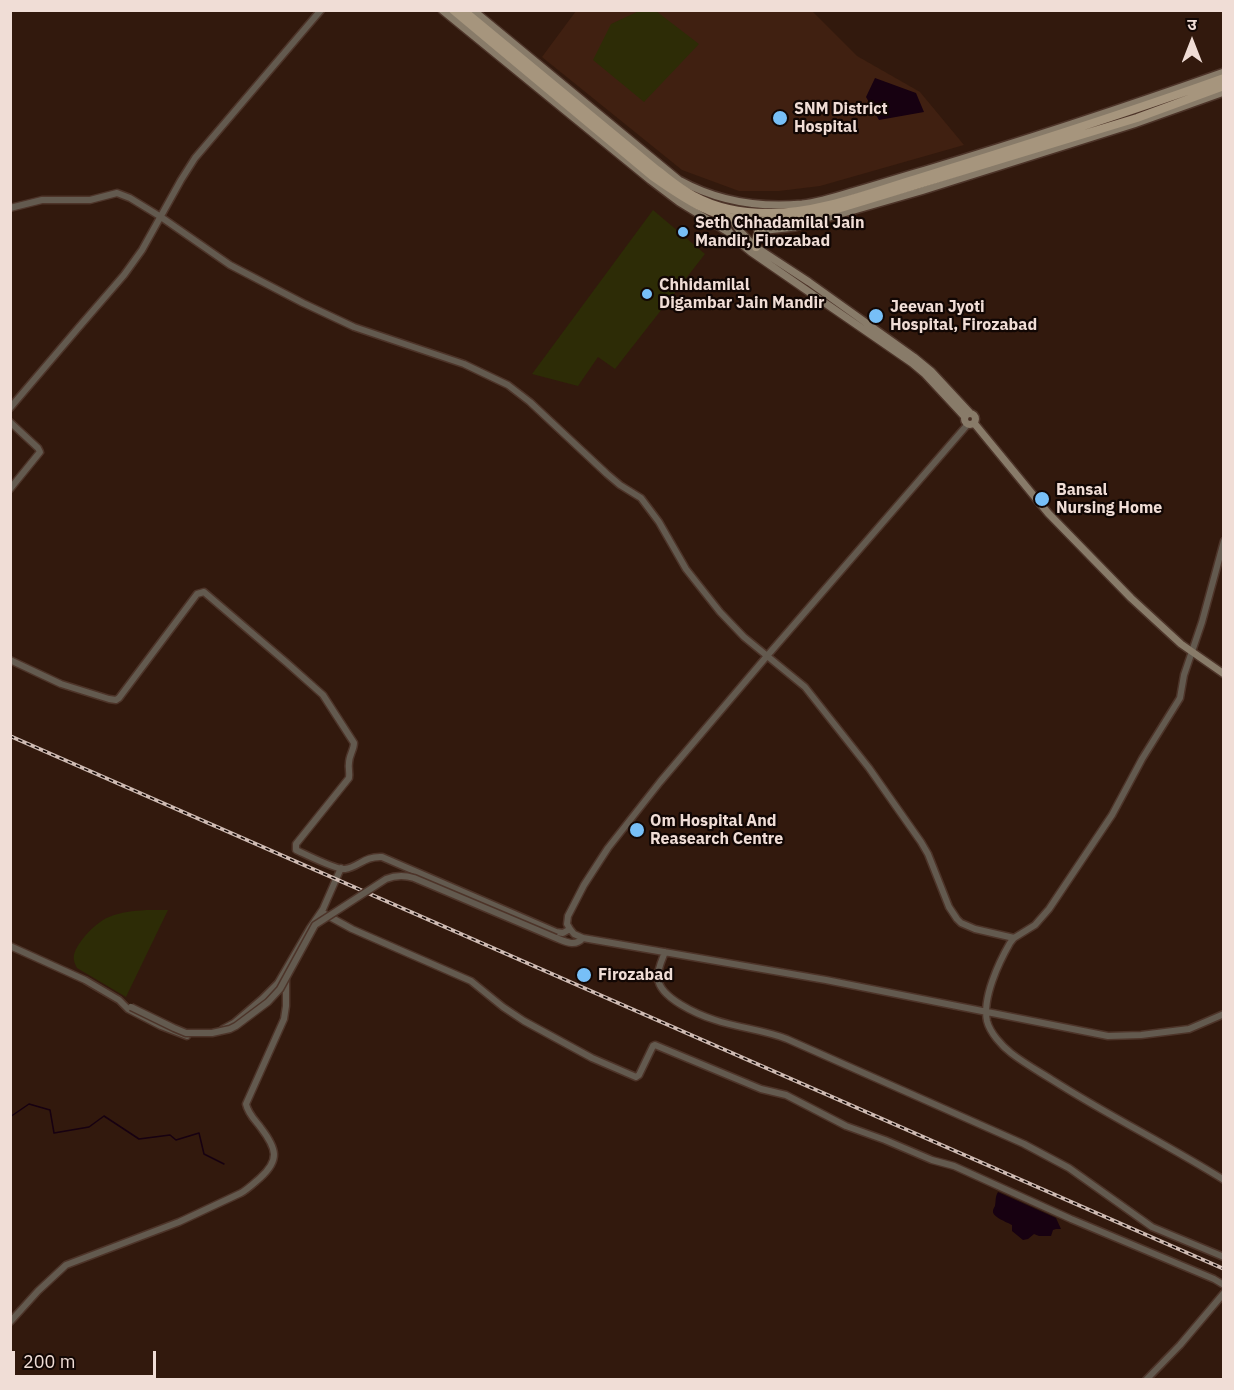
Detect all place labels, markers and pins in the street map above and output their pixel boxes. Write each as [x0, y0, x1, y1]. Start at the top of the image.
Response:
place label: SNM District Hospital [794, 99, 888, 137]
marker: SNM District Hospital [771, 109, 789, 127]
place label: Seth Chhadamilal Jain Mandir, Firozabad [695, 213, 864, 251]
marker: Seth Chhadamilal Jain Mandir, Firozabad [676, 225, 690, 239]
place label: Chhidamilal Digambar Jain Mandir [659, 275, 824, 313]
marker: Chhidamilal Digambar Jain Mandir [640, 287, 654, 301]
place label: Jeevan Jyoti Hospital, Firozabad [890, 297, 1037, 335]
marker: Jeevan Jyoti Hospital, Firozabad [867, 307, 885, 325]
place label: Bansal Nursing Home [1056, 480, 1162, 518]
marker: Bansal Nursing Home [1033, 490, 1051, 508]
place label: Om Hospital And Reasearch Centre [650, 811, 783, 849]
marker: Om Hospital And Reasearch Centre [628, 821, 646, 839]
place label: Firozabad [598, 965, 673, 985]
marker: Firozabad [575, 966, 593, 984]

